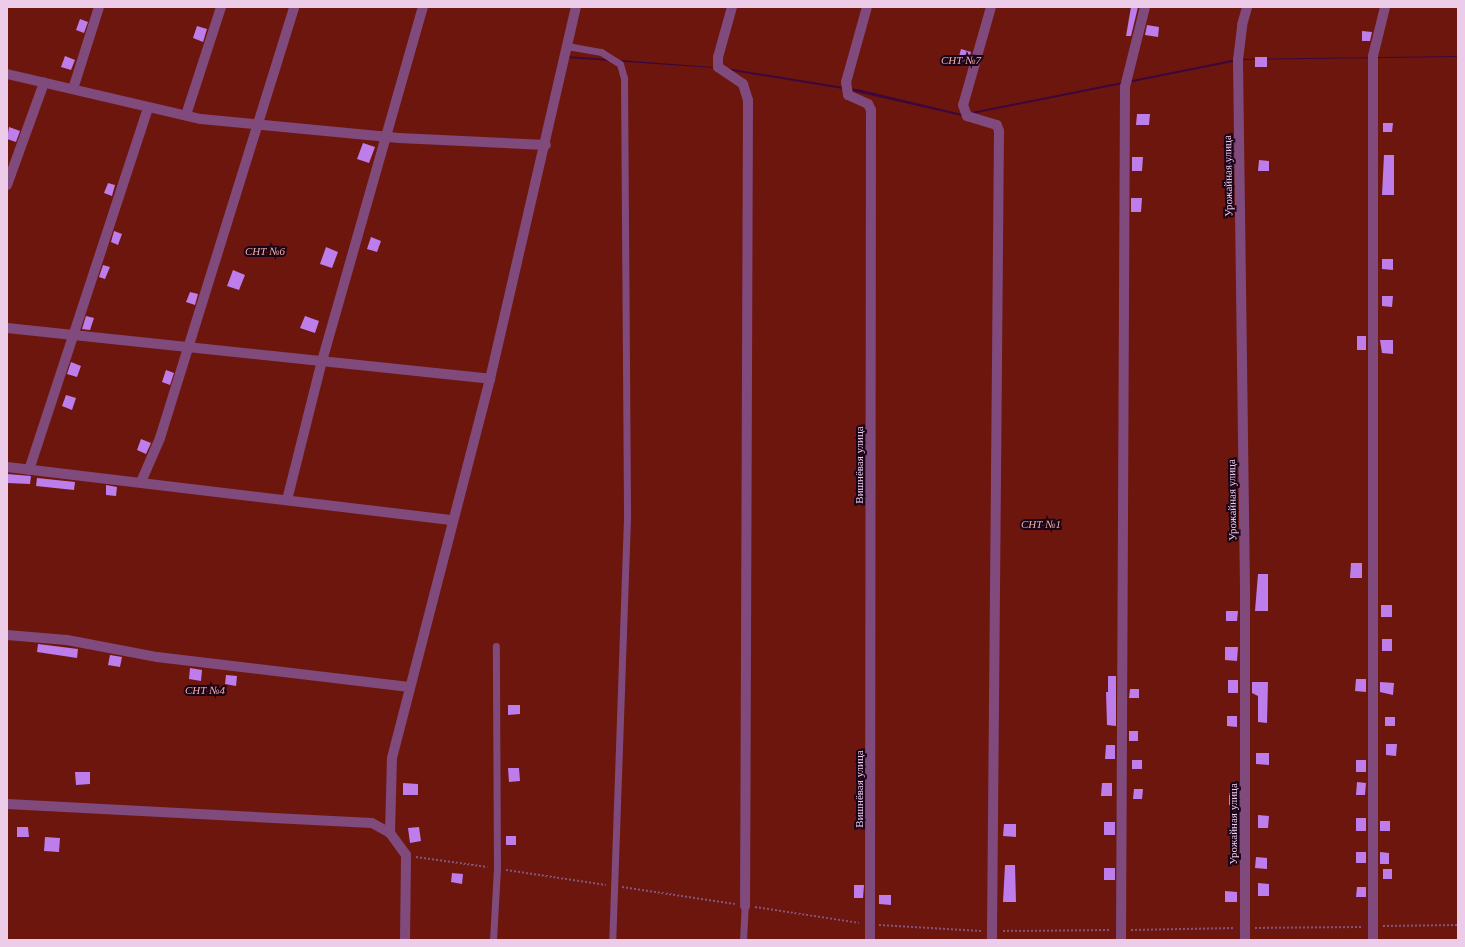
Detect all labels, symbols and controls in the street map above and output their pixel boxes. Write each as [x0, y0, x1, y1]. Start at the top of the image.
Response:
park label: СНТ №7 [941, 53, 981, 67]
street label: Урожайная улица [1221, 135, 1235, 217]
park label: СНТ №6 [245, 244, 285, 258]
street label: Вишнёвая улица [852, 426, 866, 504]
street label: Урожайная улица [1225, 459, 1239, 541]
park label: СНТ №1 [1021, 517, 1061, 531]
park label: СНТ №4 [185, 683, 225, 697]
street label: Вишнёвая улица [852, 750, 866, 828]
street label: Урожайная улица [1226, 783, 1240, 865]

